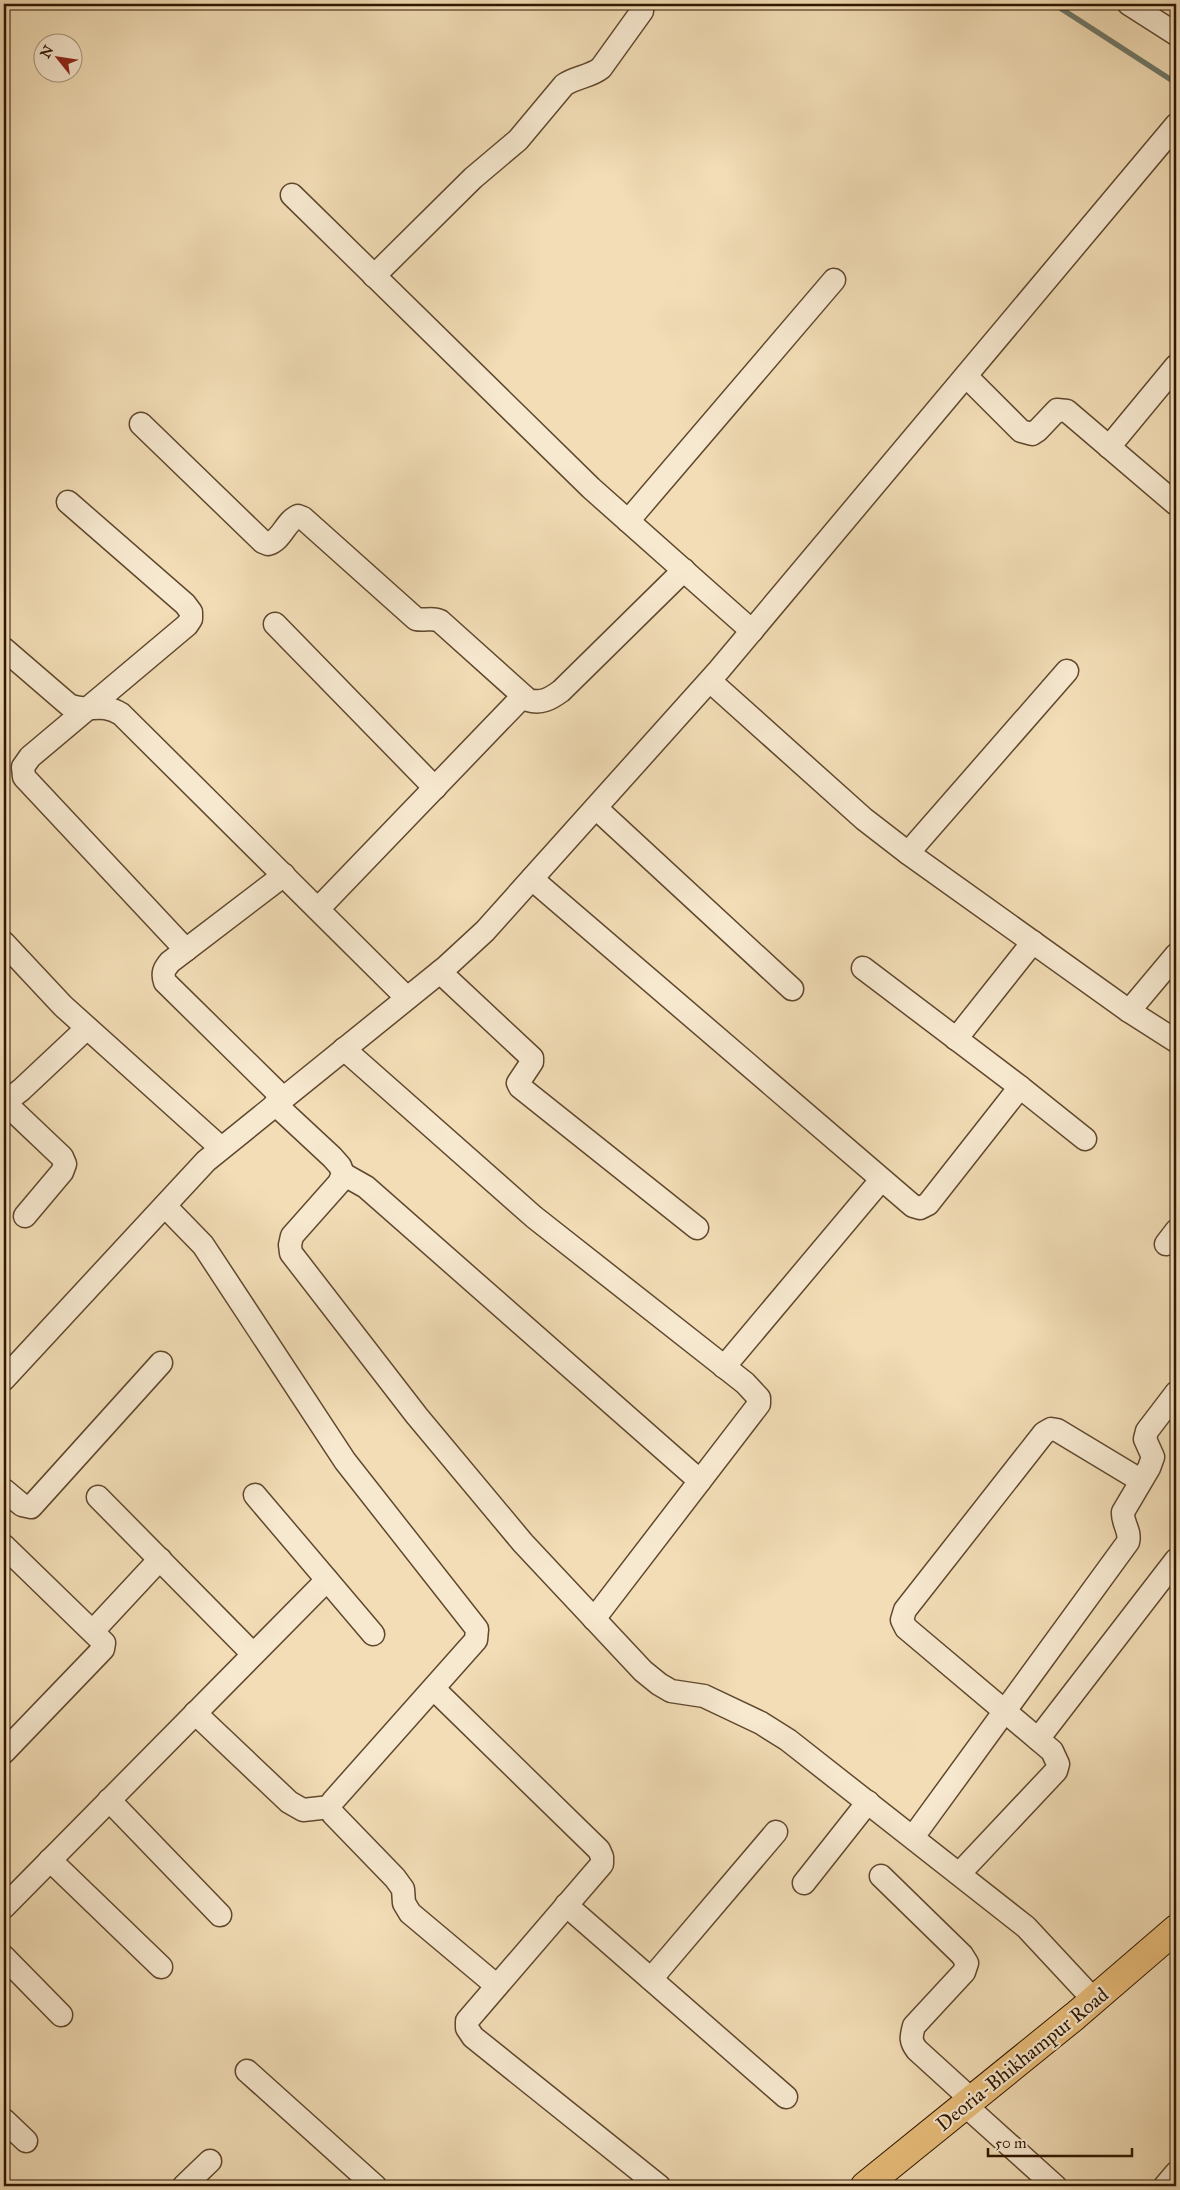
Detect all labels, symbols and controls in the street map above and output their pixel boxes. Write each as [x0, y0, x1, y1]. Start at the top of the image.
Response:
north arrow [32, 32, 82, 82]
text: N [37, 42, 58, 61]
street label: Deoria-Bhikhampur Road [931, 1982, 1113, 2136]
scale bar [988, 2125, 1131, 2157]
text: 50 m [995, 2134, 1027, 2152]

